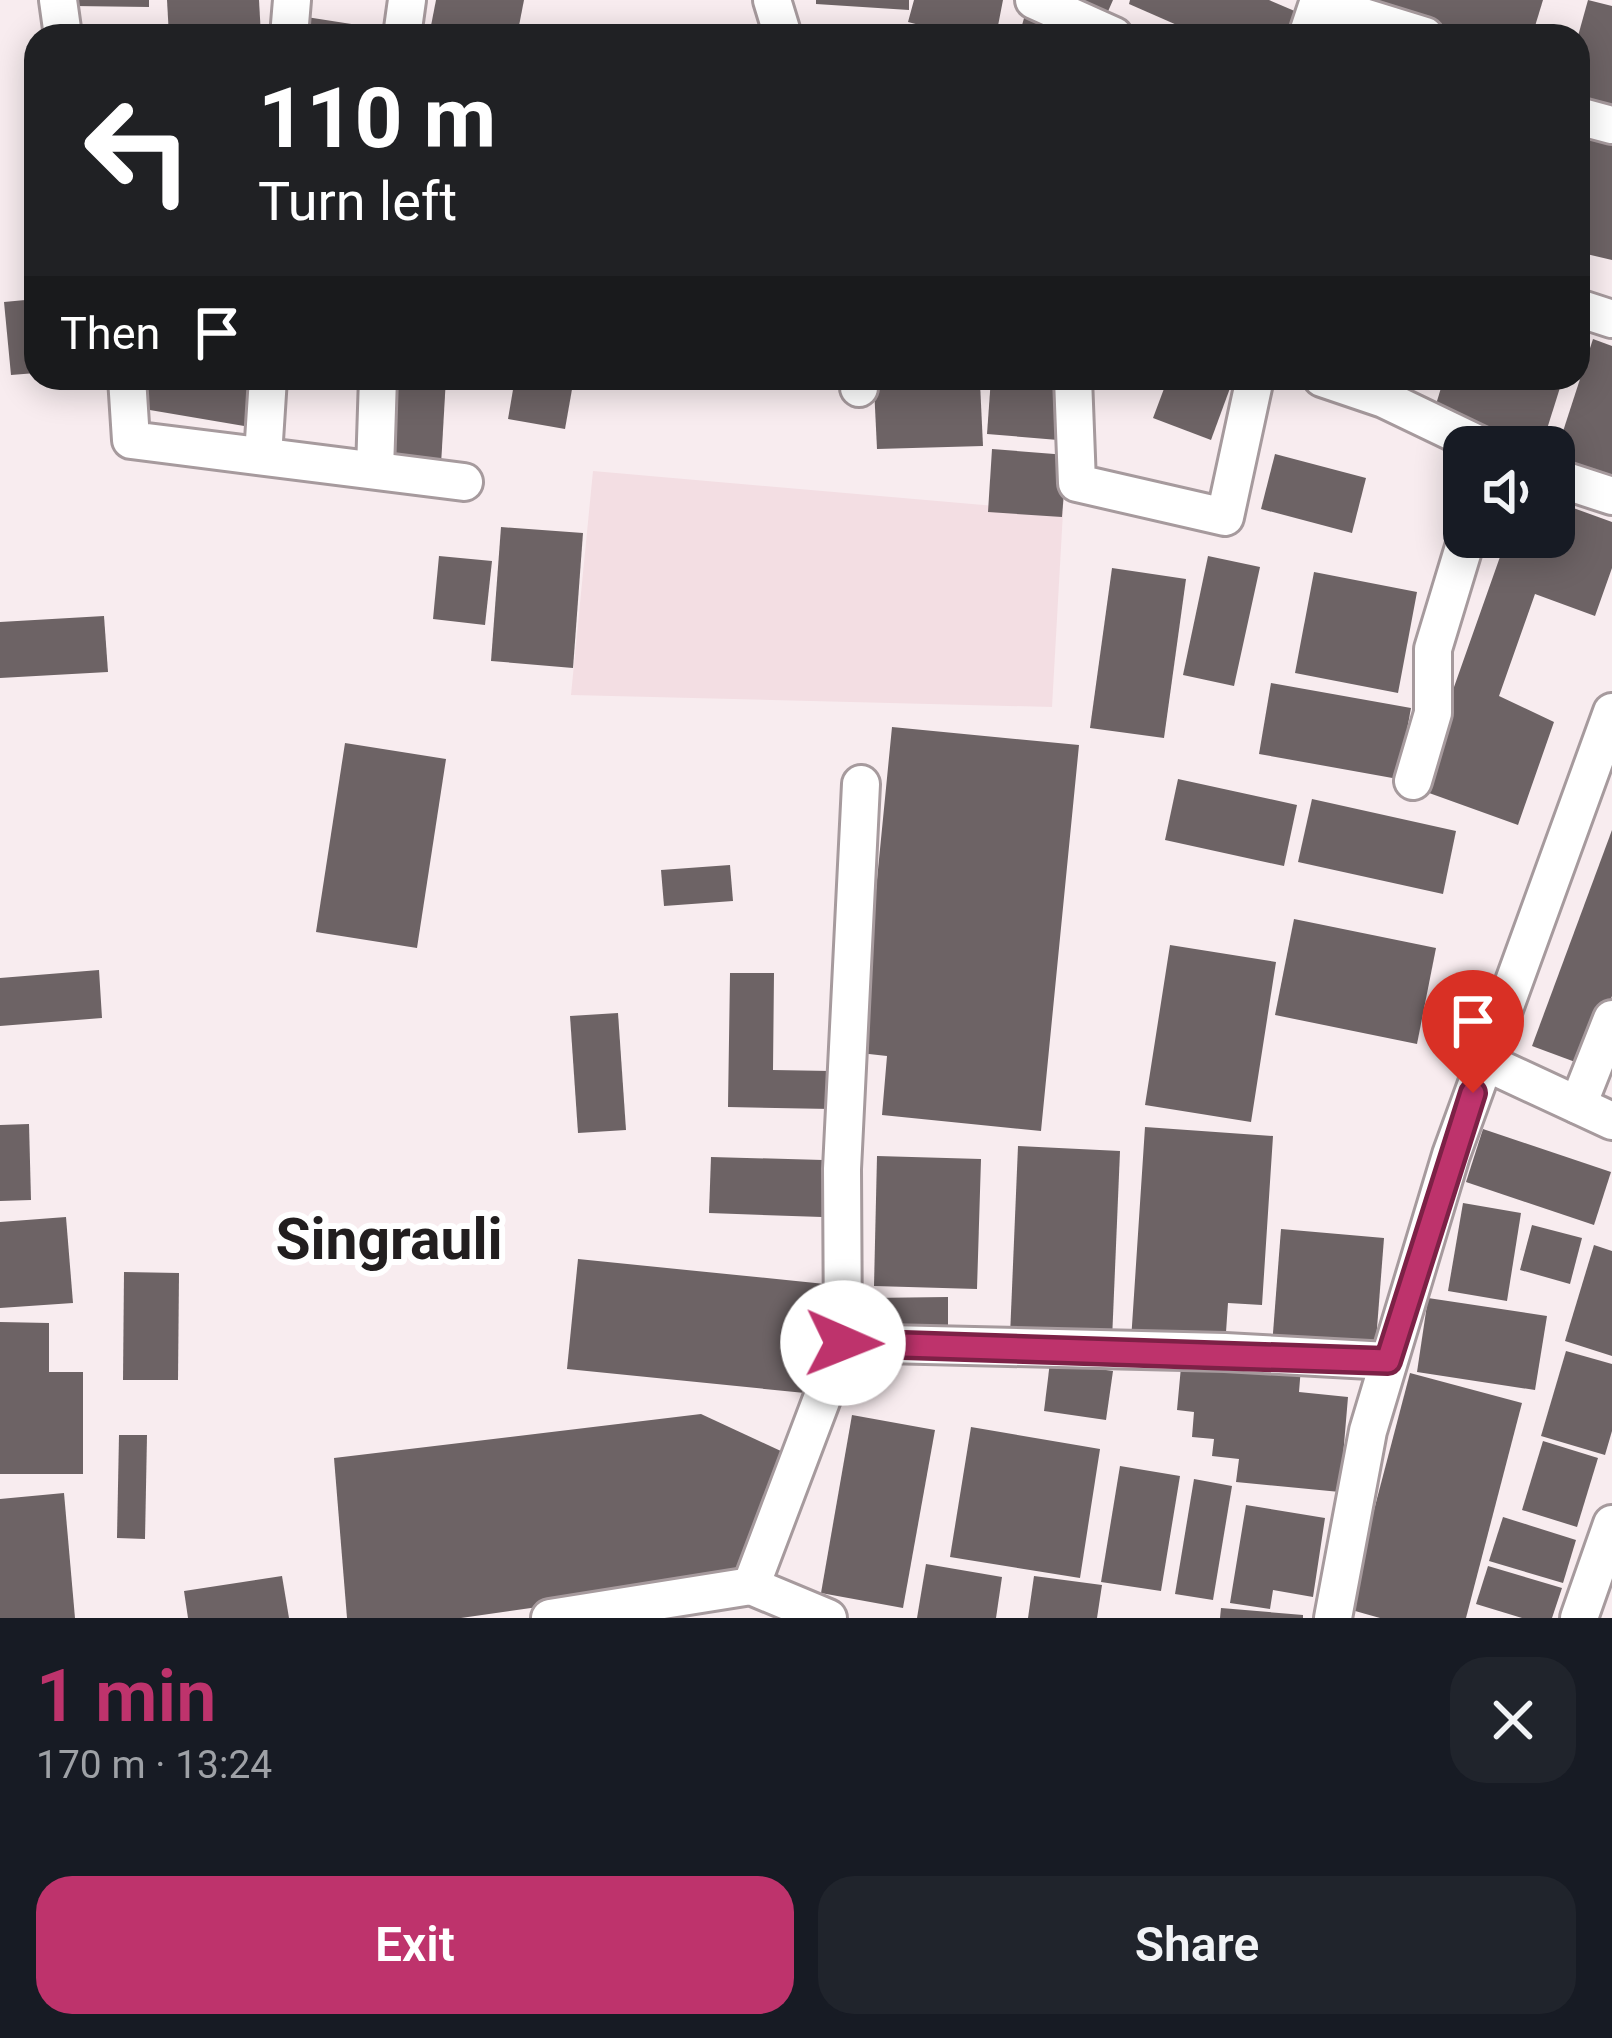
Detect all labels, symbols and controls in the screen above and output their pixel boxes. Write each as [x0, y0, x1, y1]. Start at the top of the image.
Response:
text: 110 m [258, 69, 496, 168]
icon: left [60, 72, 216, 228]
text: Turn left [258, 170, 457, 233]
icon: arrive [184, 300, 250, 366]
text: Then [60, 307, 160, 360]
map controls [1443, 426, 1575, 558]
button: sound [1443, 426, 1575, 558]
pin [1422, 970, 1524, 1093]
icon: arrive [1440, 988, 1506, 1054]
district label: Singrauli [275, 1206, 503, 1273]
position arrow [780, 1280, 906, 1406]
text: 1 min [36, 1654, 217, 1739]
button: close [1450, 1657, 1576, 1783]
text: 170 m · 13:24 [36, 1742, 272, 1788]
button: Exit [36, 1876, 794, 2014]
button: Share [818, 1876, 1576, 2014]

